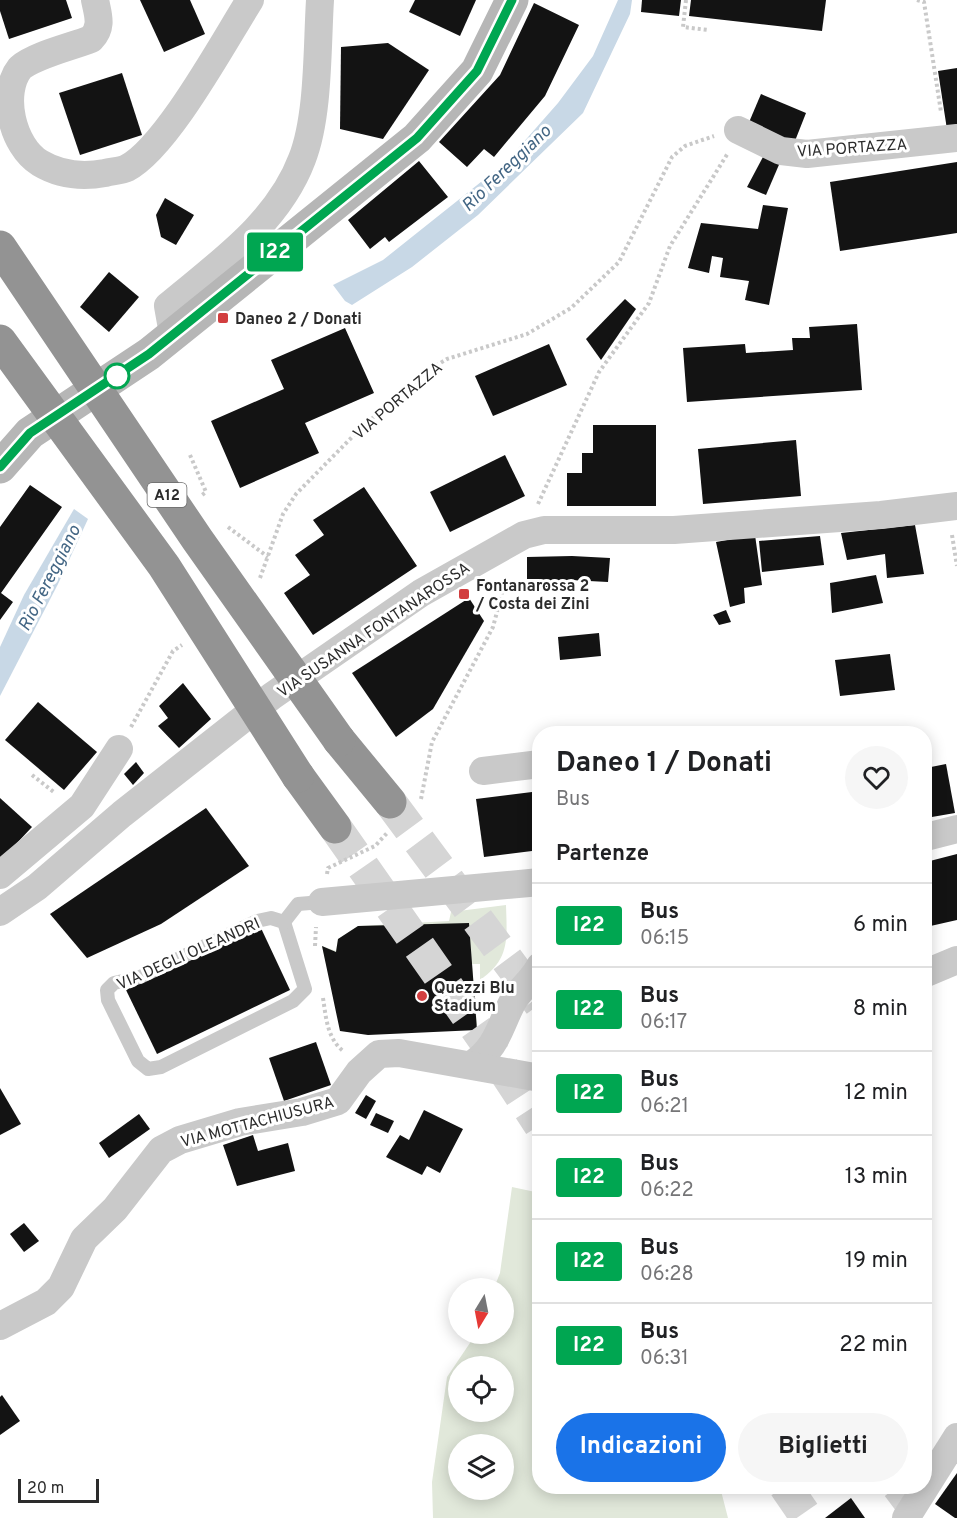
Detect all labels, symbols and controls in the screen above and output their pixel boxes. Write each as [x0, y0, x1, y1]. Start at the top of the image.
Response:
water label: Rio Fereggiano [457, 120, 557, 218]
street label: VIA PORTAZZA [796, 135, 908, 163]
line badge: I22 [240, 232, 310, 272]
text: I22 [259, 239, 291, 266]
place label: Daneo 2 / Donati [235, 310, 362, 330]
marker: Daneo 2 / Donati [216, 311, 230, 325]
street label: VIA PORTAZZA [349, 358, 447, 445]
unlabelled marker [104, 363, 130, 389]
road number: A12 [148, 483, 186, 507]
water label: Rio Fereggiano [14, 521, 87, 636]
street label: VIA SUSANNA FONTANAROSSA [274, 558, 475, 703]
place label: Fontanarossa 2 / Costa dei Zini [475, 577, 590, 615]
marker: Fontanarossa 2 / Costa dei Zini [457, 587, 471, 601]
text: Daneo 1 / Donati [556, 746, 772, 782]
button: heart [845, 746, 908, 809]
text: Bus [556, 787, 590, 813]
text: Partenze [556, 841, 649, 868]
text: Bus [640, 899, 679, 926]
text: I22 [573, 912, 605, 939]
text: 6 min [853, 912, 908, 939]
street label: VIA DEGLI OLEANDRI [114, 914, 264, 995]
text: 06:15 [640, 926, 689, 952]
place label: Quezzi Blu Stadium [434, 979, 515, 1017]
text: Bus [640, 983, 679, 1010]
marker: Quezzi Blu Stadium [415, 989, 429, 1003]
text: I22 [573, 996, 605, 1023]
text: 8 min [853, 996, 908, 1023]
text: 06:17 [640, 1010, 687, 1036]
text: Bus [640, 1067, 679, 1094]
text: I22 [573, 1080, 605, 1107]
text: 12 min [845, 1080, 908, 1107]
street label: VIA MOTTACHIUSURA [179, 1093, 337, 1153]
text: 06:21 [640, 1094, 689, 1120]
text: Bus [640, 1151, 679, 1178]
text: I22 [573, 1164, 605, 1191]
text: 13 min [845, 1164, 908, 1191]
text: 06:22 [640, 1178, 694, 1204]
text: Bus [640, 1235, 679, 1262]
text: I22 [573, 1248, 605, 1275]
text: 19 min [845, 1248, 908, 1275]
text: 06:28 [640, 1262, 694, 1288]
north arrow [448, 1278, 514, 1344]
map controls [448, 1278, 514, 1500]
text: Bus [640, 1319, 679, 1346]
text: I22 [573, 1332, 605, 1359]
text: 22 min [839, 1332, 908, 1359]
text: 06:31 [640, 1346, 689, 1372]
button: locate [448, 1356, 514, 1422]
button: Indicazioni [556, 1413, 726, 1482]
button: Biglietti [738, 1413, 908, 1482]
button: layers [448, 1434, 514, 1500]
scale bar [18, 1476, 99, 1504]
text: 20 m [27, 1479, 64, 1499]

